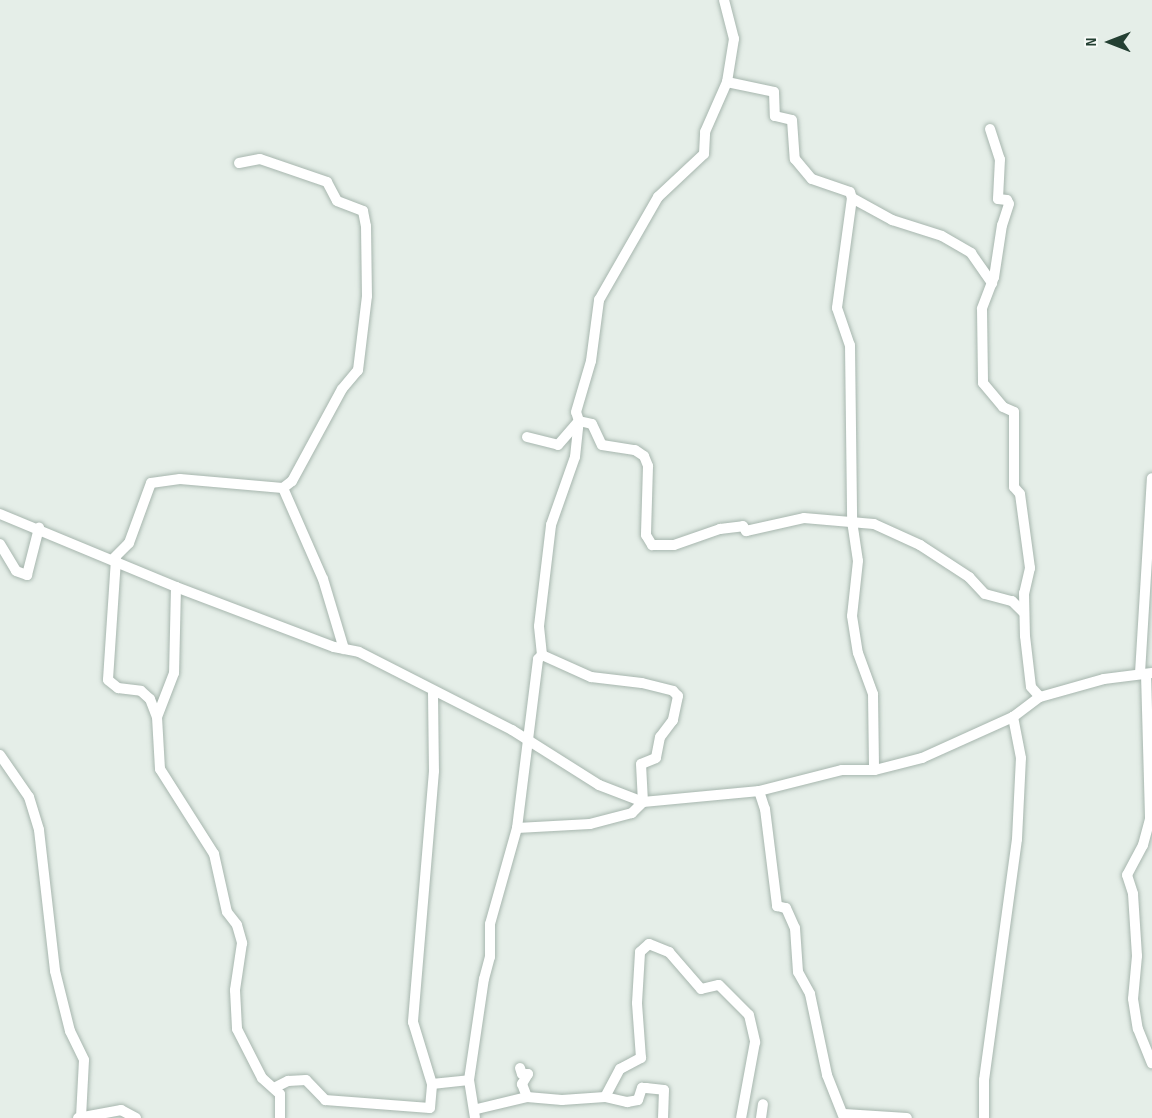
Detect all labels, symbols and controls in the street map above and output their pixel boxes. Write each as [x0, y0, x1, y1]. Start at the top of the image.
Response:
north arrow [1080, 12, 1140, 72]
text: N [1082, 38, 1101, 46]

